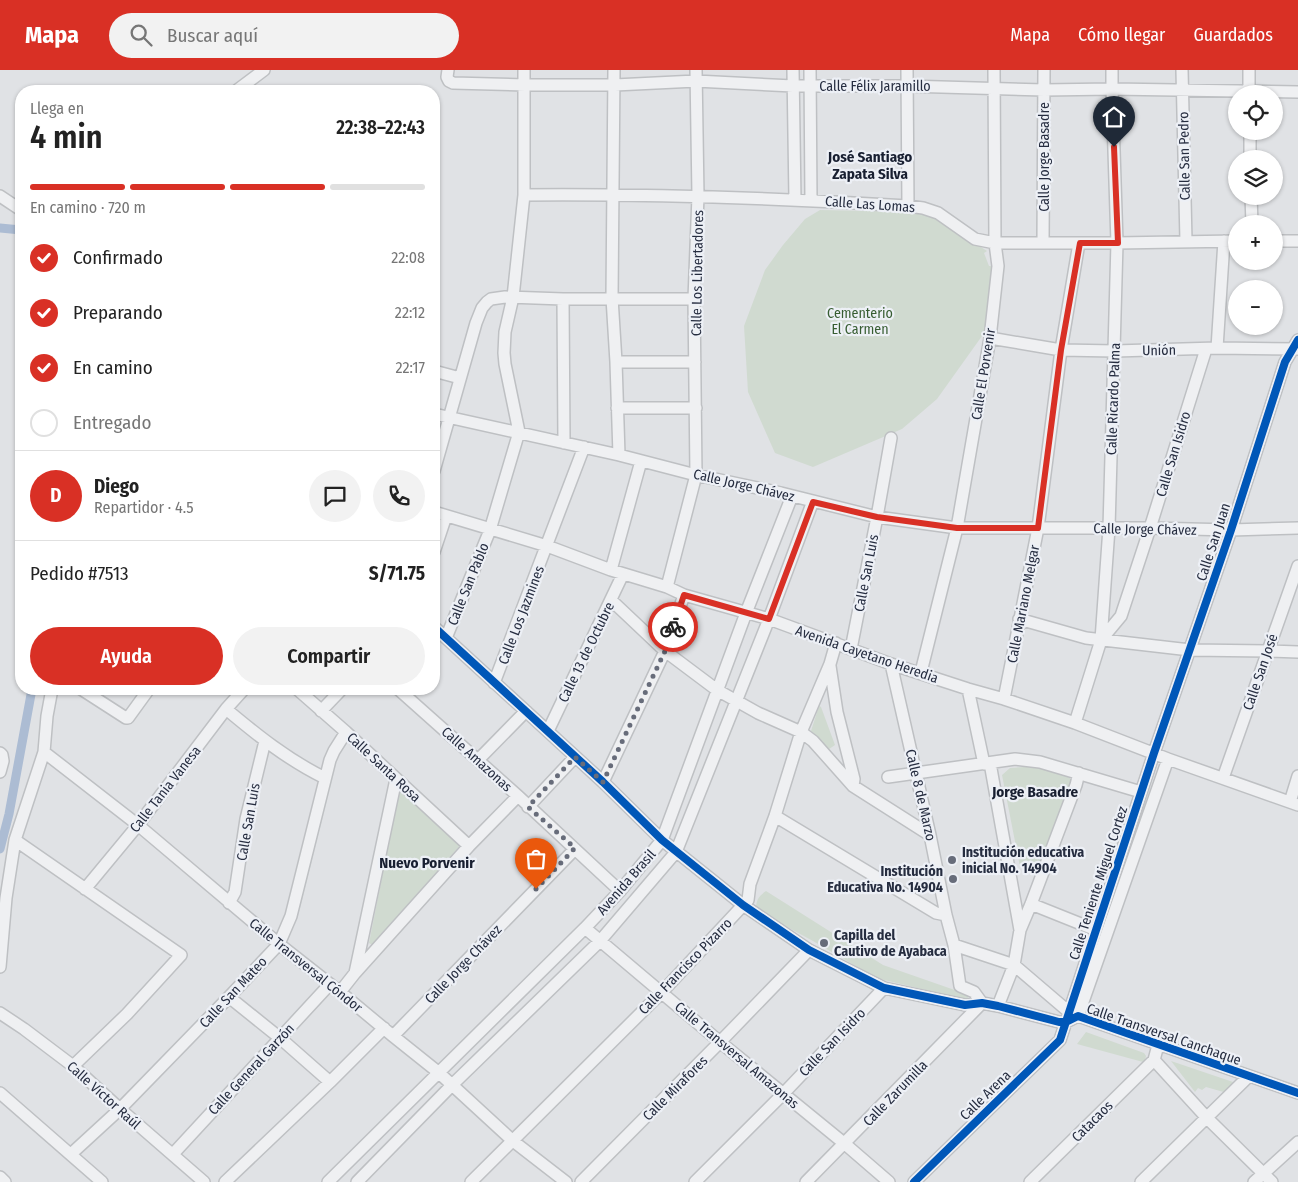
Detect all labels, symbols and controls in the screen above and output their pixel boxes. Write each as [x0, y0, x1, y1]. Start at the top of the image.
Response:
search box [109, 13, 459, 58]
text: Mapa [25, 21, 79, 49]
icon: search [127, 21, 155, 49]
text: Buscar aquí [167, 24, 258, 47]
text: Mapa [1010, 24, 1050, 46]
text: Cómo llegar [1078, 24, 1165, 46]
text: Guardados [1193, 24, 1273, 46]
street label: Calle Félix Jaramillo [819, 78, 931, 95]
map controls [1228, 85, 1283, 335]
button: locate [1228, 85, 1283, 140]
pin [1093, 96, 1135, 147]
text: Llega en [30, 99, 84, 118]
street label: Calle Jorge Basadre [1036, 102, 1053, 212]
icon: home [1100, 103, 1128, 131]
street label: Calle San Pedro [1175, 111, 1194, 201]
text: 22:38–22:43 [336, 116, 425, 139]
text: 4 min [30, 118, 103, 156]
district label: José Santiago Zapata Silva [827, 148, 912, 183]
button: layers [1228, 150, 1283, 205]
street label: Calle Las Lomas [824, 193, 916, 216]
text: En camino · 720 m [30, 198, 146, 217]
street label: Calle Los Libertadores [688, 210, 707, 336]
button: + [1228, 215, 1283, 270]
icon: check [30, 244, 58, 272]
text: Confirmado [73, 246, 163, 269]
text: 22:08 [391, 248, 425, 267]
button: − [1228, 280, 1283, 335]
icon: check [30, 299, 58, 327]
text: Preparando [73, 301, 163, 324]
text: 22:12 [395, 303, 425, 322]
park label: Cementerio El Carmen [827, 305, 893, 338]
street label: Calle El Porvenir [968, 327, 999, 421]
street label: Calle Ricardo Palma [1103, 342, 1124, 455]
street label: Unión [1142, 342, 1176, 359]
icon: check [30, 354, 58, 382]
text: En camino [73, 356, 153, 379]
text: 22:17 [395, 358, 425, 377]
street label: Calle San Isidro [1152, 409, 1195, 499]
text: Entregado [73, 411, 152, 434]
street label: Calle Jorge Chávez [692, 466, 797, 505]
button: chat [309, 470, 361, 522]
button: phone [373, 470, 425, 522]
text: Diego [94, 475, 139, 498]
text: D [50, 484, 62, 507]
text: Repartidor · 4.5 [94, 498, 194, 517]
street label: Calle San Juan [1193, 501, 1234, 583]
street label: Calle Jorge Chávez [1093, 520, 1197, 539]
street label: Calle San Luis [851, 533, 882, 613]
street label: Calle San Pablo [444, 540, 493, 628]
street label: Calle Mariano Melgar [1004, 543, 1043, 665]
text: Pedido #7513 [30, 562, 129, 585]
text: S/71.75 [369, 562, 425, 585]
street label: Calle Los Jazmines [495, 563, 548, 667]
street label: Calle 13 de Octubre [555, 599, 618, 705]
courier [648, 602, 698, 652]
icon: bike [659, 613, 687, 641]
street label: Avenida Cayetano Heredia [793, 622, 941, 687]
button: Ayuda [30, 627, 223, 685]
button: Compartir [233, 627, 425, 685]
street label: Calle San José [1239, 632, 1282, 713]
street label: Calle Amazonas [438, 723, 515, 796]
street label: Calle Santa Rosa [343, 729, 424, 806]
street label: Calle Tania Vanesa [126, 742, 205, 836]
street label: Calle 8 de Marzo [902, 748, 939, 843]
street label: Calle San Luis [233, 782, 264, 862]
district label: Jorge Basadre [991, 783, 1078, 801]
street label: Calle Teniente Miguel Cortez [1066, 804, 1132, 962]
pin [515, 838, 557, 889]
place label: Institución educativa inicial No. 14904 [962, 844, 1084, 877]
icon: bag [522, 845, 550, 873]
street label: Avenida Brasil [593, 846, 660, 919]
district label: Nuevo Porvenir [379, 854, 475, 872]
marker: Institución educativa inicial No. 14904 [946, 854, 958, 866]
place label: Institución Educativa No. 14904 [827, 863, 943, 896]
marker: Institución Educativa No. 14904 [947, 873, 959, 885]
street label: Calle Transversal Cóndor [246, 915, 366, 1016]
street label: Calle Francisco Pizarro [635, 915, 736, 1018]
street label: Calle Jorge Chávez [421, 921, 506, 1007]
place label: Capilla del Cautivo de Ayabaca [834, 927, 947, 960]
marker: Capilla del Cautivo de Ayabaca [818, 937, 830, 949]
street label: Calle San Mateo [196, 953, 271, 1031]
street label: Calle Transversal Amazonas [671, 998, 802, 1112]
street label: Calle Transversal Canchaque [1084, 1000, 1243, 1069]
street label: Calle San Isidro [796, 1005, 869, 1080]
street label: Calle General Garzón [205, 1020, 298, 1118]
street label: Calle Mirafores [639, 1052, 711, 1124]
street label: Calle Zarumilla [860, 1057, 931, 1130]
street label: Calle Víctor Raúl [63, 1058, 144, 1133]
street label: Calle Arena [956, 1067, 1014, 1124]
street label: Catacaos [1068, 1097, 1116, 1145]

